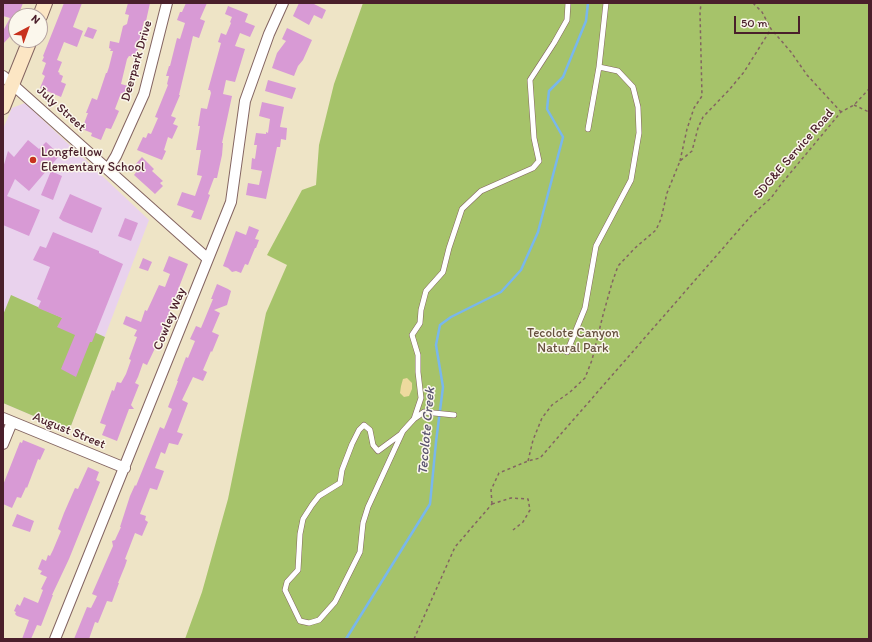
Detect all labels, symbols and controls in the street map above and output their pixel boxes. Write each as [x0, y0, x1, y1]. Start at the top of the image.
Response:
north arrow [8, 8, 48, 48]
scale bar [736, 8, 802, 34]
text: N [28, 12, 43, 27]
text: 50 m [741, 16, 767, 30]
street label: Deerpark Drive [118, 19, 156, 103]
street label: July Street [33, 83, 89, 135]
street label: SDG&E Service Road [751, 106, 837, 202]
place label: Longfellow Elementary School [41, 145, 145, 176]
marker: Longfellow Elementary School [28, 155, 38, 165]
street label: Cowley Way [150, 285, 190, 353]
park label: Tecolote Canyon Natural Park [527, 326, 619, 357]
water label: Tecolote Creek [415, 386, 439, 476]
street label: August Street [30, 409, 108, 453]

